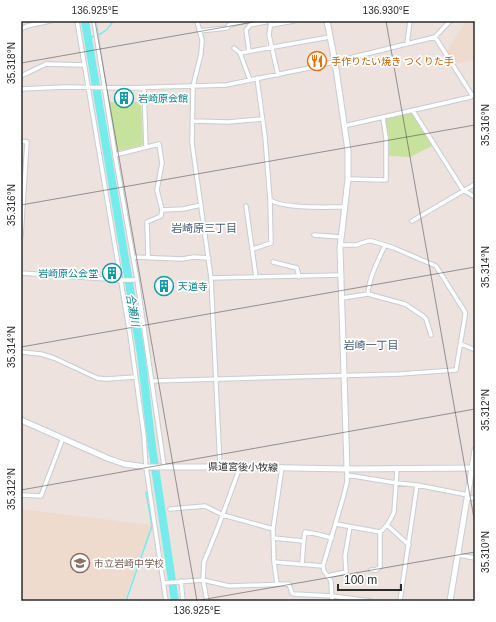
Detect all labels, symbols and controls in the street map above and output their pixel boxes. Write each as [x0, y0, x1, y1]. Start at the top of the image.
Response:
text: 136.925°E [72, 5, 119, 16]
text: 136.930°E [363, 5, 410, 16]
text: 35.318°N [6, 42, 17, 84]
restaurant icon: 手作りたい焼き つくりた手 [306, 50, 328, 72]
place label: 手作りたい焼き つくりた手 [331, 56, 454, 67]
building icon: 岩崎原会館 [113, 87, 135, 109]
place label: 岩崎原会館 [138, 93, 188, 104]
text: 35.316°N [480, 104, 491, 146]
text: 35.316°N [6, 184, 17, 226]
district label: 岩崎原三丁目 [171, 222, 237, 234]
text: 35.314°N [480, 246, 491, 288]
building icon: 岩崎原公会堂 [101, 262, 123, 284]
place label: 岩崎原公会堂 [38, 268, 98, 279]
building icon: 天道寺 [153, 275, 175, 297]
place label: 天道寺 [178, 281, 208, 292]
water label: 合瀬川 [124, 293, 142, 328]
text: 35.314°N [6, 326, 17, 368]
district label: 岩崎一丁目 [344, 339, 399, 351]
text: 35.312°N [480, 389, 491, 431]
street label: 県道宮後小牧線 [208, 461, 278, 473]
text: 35.312°N [6, 468, 17, 510]
text: 35.310°N [480, 531, 491, 573]
school or university icon: 市立岩崎中学校 [69, 552, 91, 574]
place label: 市立岩崎中学校 [94, 558, 164, 569]
scale bar [338, 566, 401, 592]
text: 100 m [344, 573, 377, 587]
text: 136.925°E [174, 605, 221, 616]

